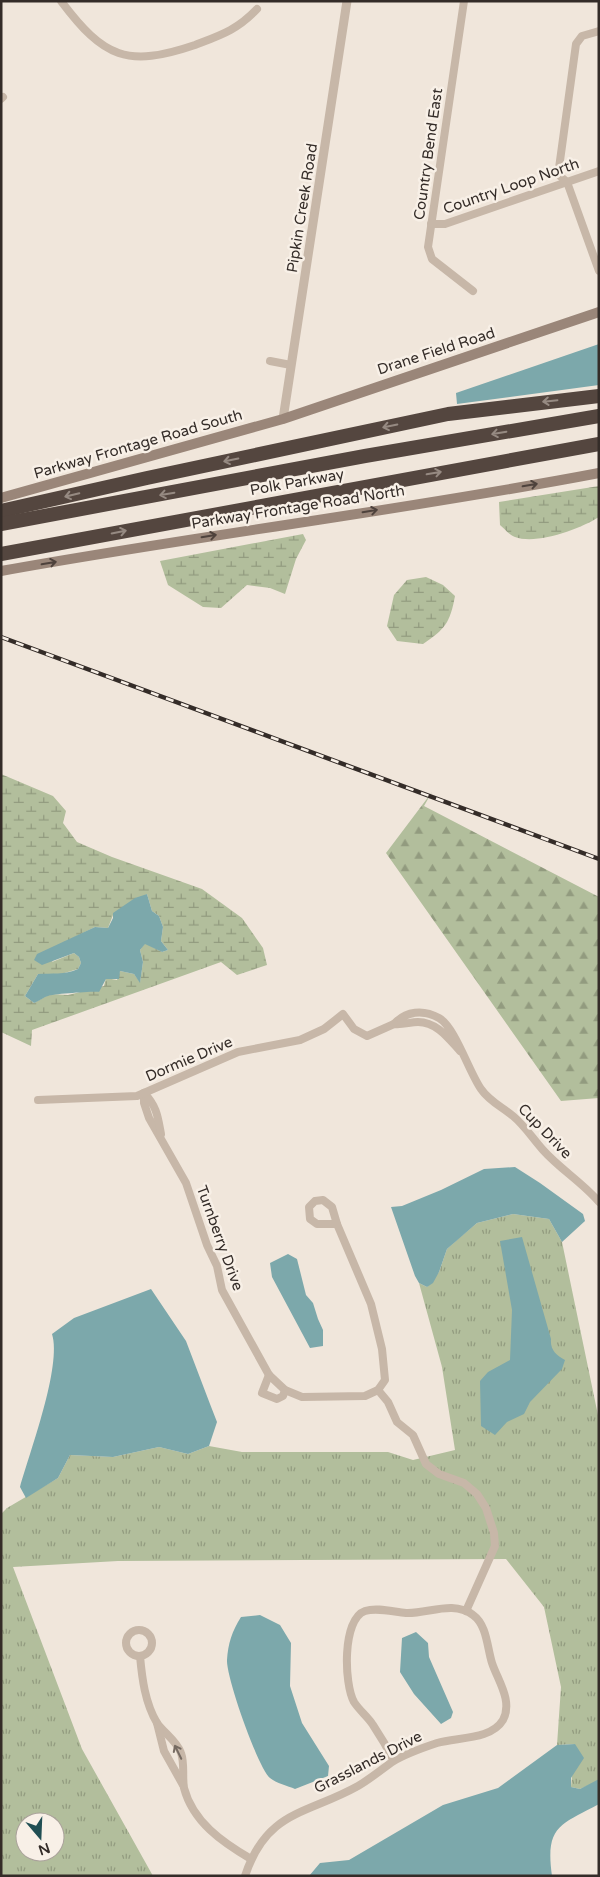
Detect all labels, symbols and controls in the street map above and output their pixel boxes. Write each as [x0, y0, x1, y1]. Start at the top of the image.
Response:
street label: Country Bend East [410, 87, 446, 221]
street label: Pipkin Creek Road [283, 142, 321, 274]
street label: Country Loop North [441, 154, 581, 218]
street label: Drane Field Road [375, 323, 497, 379]
one-way arrow [543, 396, 559, 406]
street label: Parkway Frontage Road South [32, 406, 244, 482]
one-way arrow [382, 422, 398, 431]
one-way arrow [491, 429, 507, 439]
one-way arrow [223, 455, 239, 465]
street label: Polk Parkway [249, 465, 345, 499]
one-way arrow [425, 468, 441, 478]
one-way arrow [522, 479, 538, 489]
street label: Parkway Frontage Road North [190, 481, 406, 533]
one-way arrow [159, 489, 175, 499]
one-way arrow [65, 491, 81, 500]
one-way arrow [362, 506, 378, 516]
one-way arrow [111, 527, 127, 536]
one-way arrow [201, 530, 217, 540]
one-way arrow [41, 557, 57, 567]
street label: Dormie Drive [143, 1033, 235, 1085]
street label: Cup Drive [514, 1100, 576, 1162]
street label: Turnberry Drive [193, 1183, 247, 1293]
street label: Grasslands Drive [311, 1727, 425, 1797]
one-way arrow [173, 1744, 183, 1759]
north arrow [15, 1812, 65, 1862]
text: N [36, 1839, 52, 1859]

